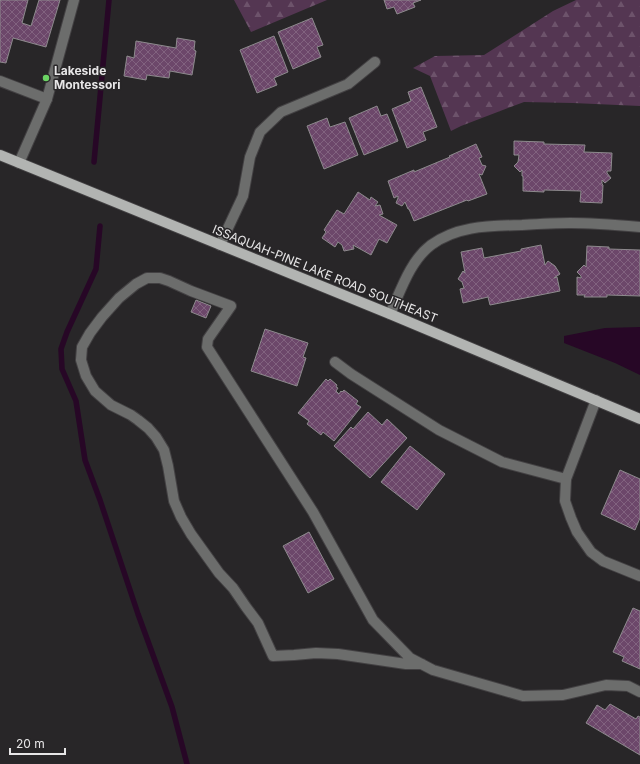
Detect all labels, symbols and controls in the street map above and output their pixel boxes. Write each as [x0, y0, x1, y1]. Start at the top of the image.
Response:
place label: Lakeside Montessori [54, 63, 120, 92]
marker: Lakeside Montessori [41, 73, 51, 83]
street label: ISSAQUAH-PINE LAKE ROAD SOUTHEAST [210, 221, 440, 326]
scale bar [10, 730, 65, 756]
text: 20 m [16, 736, 45, 751]

